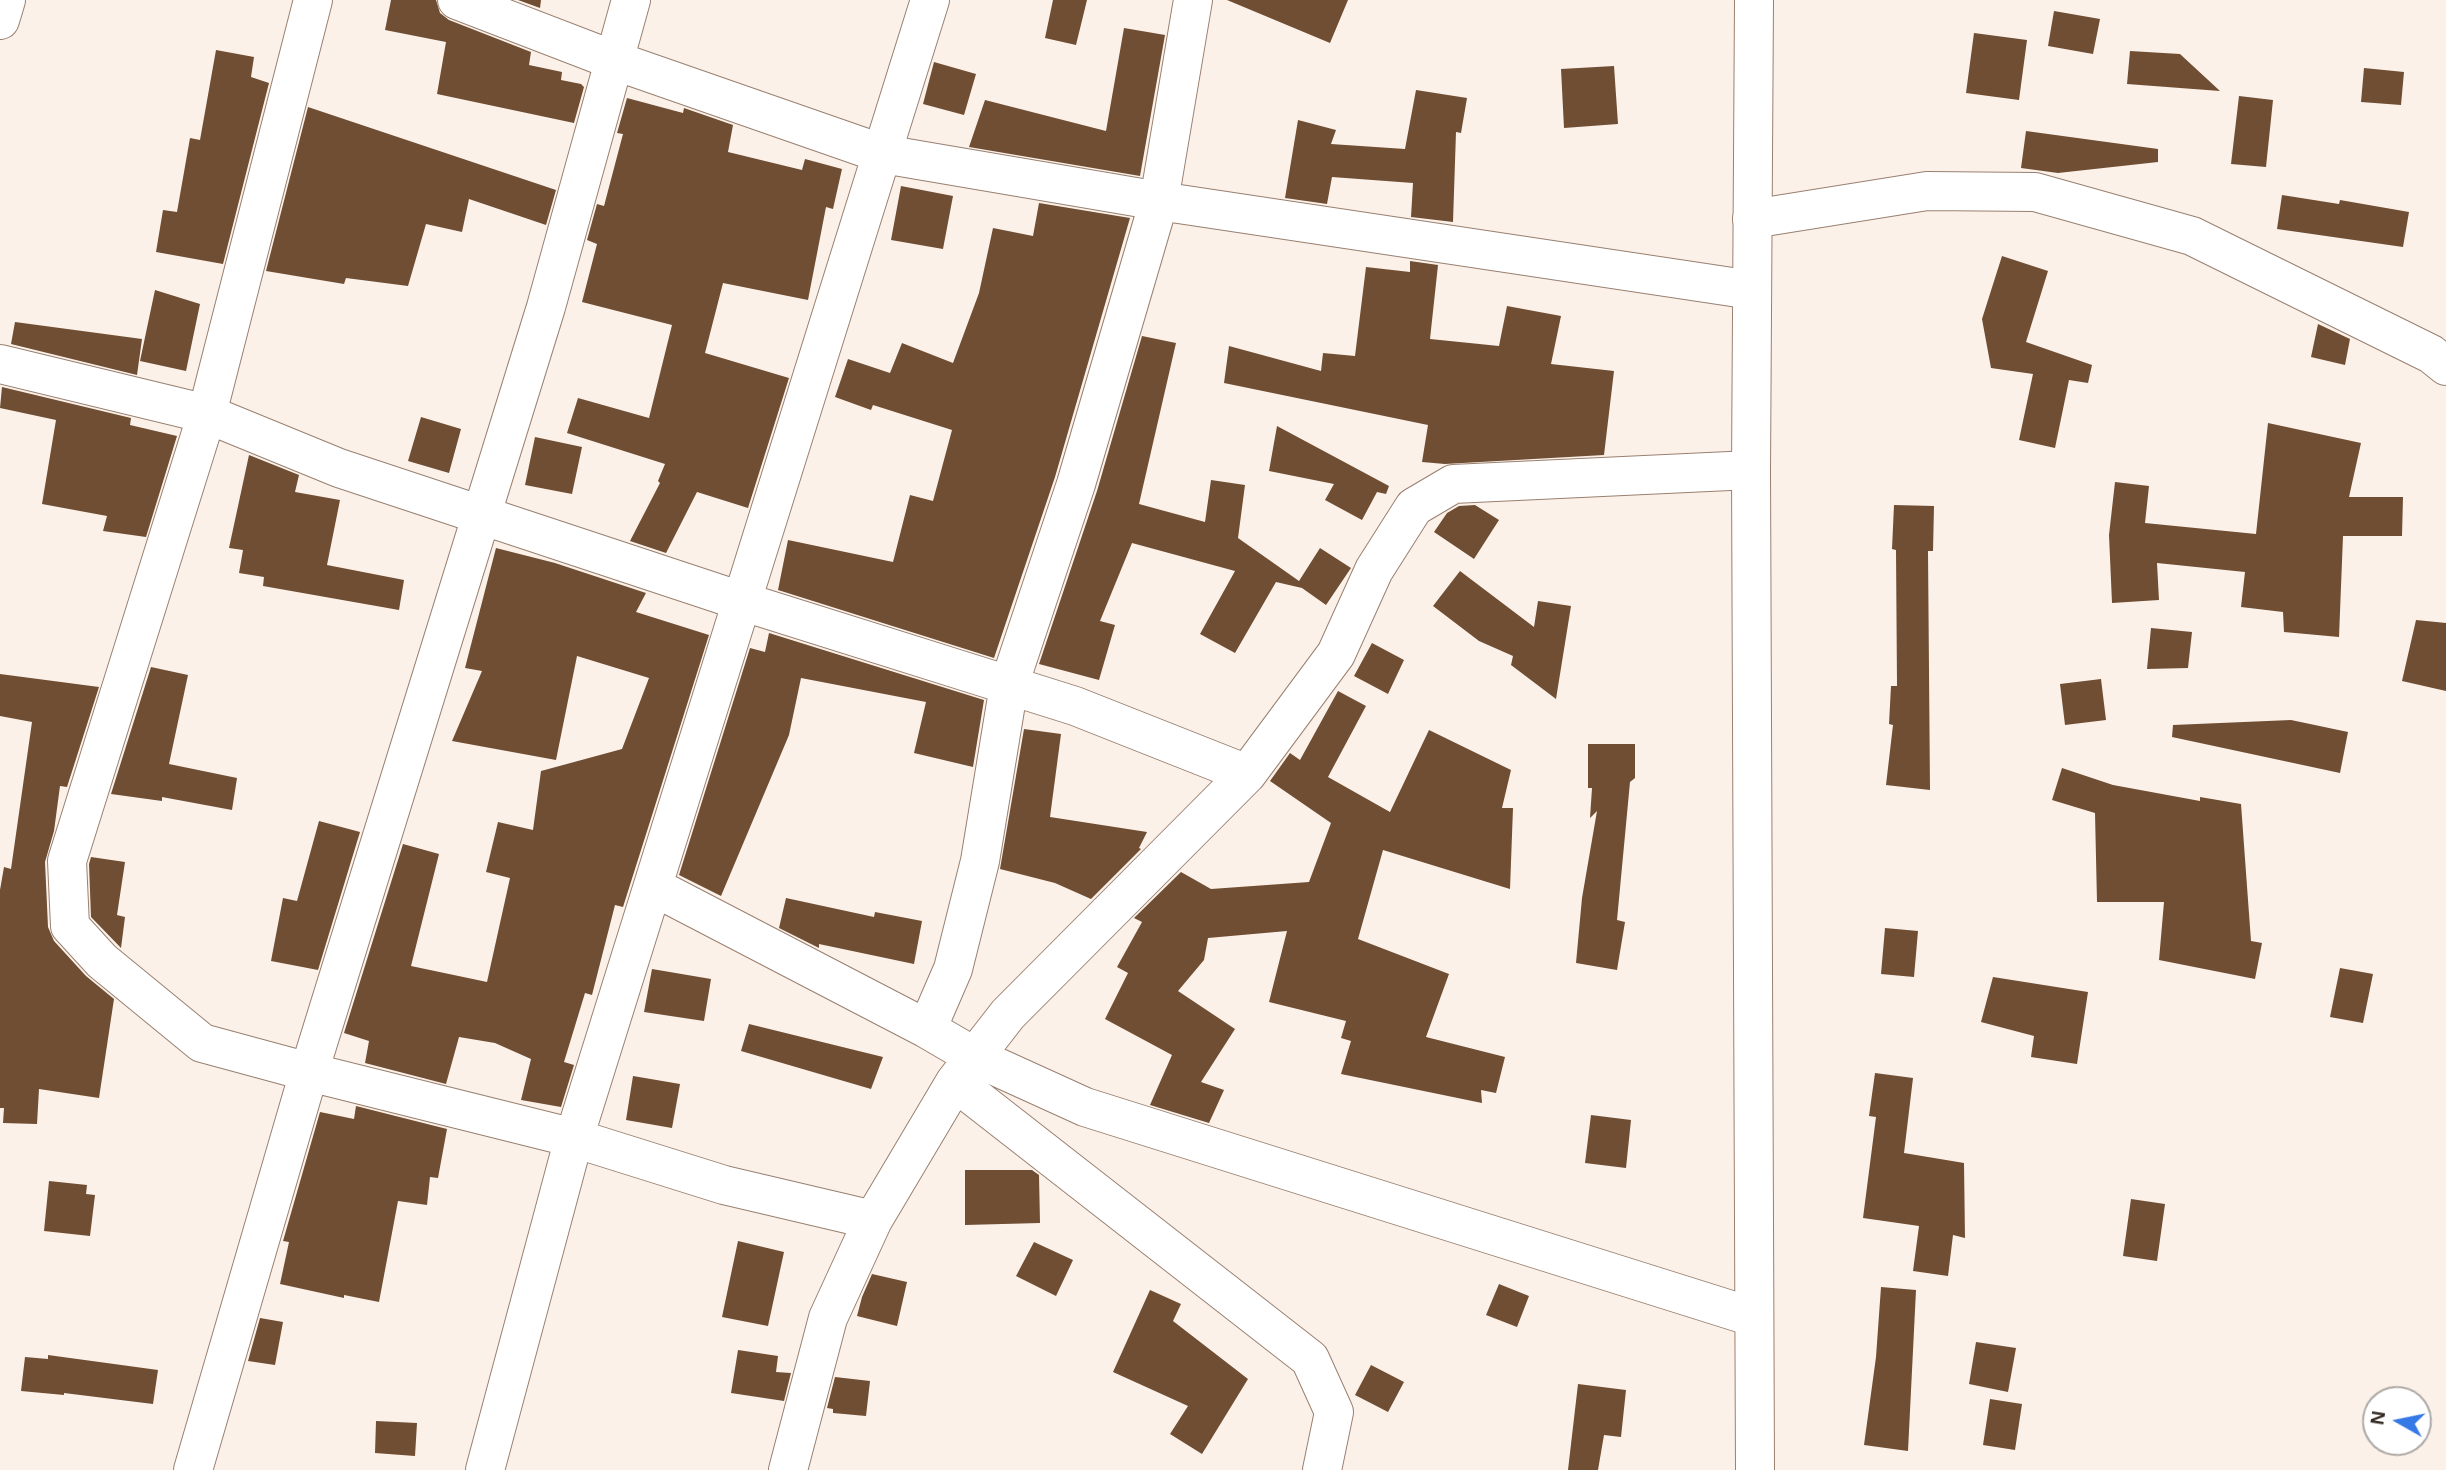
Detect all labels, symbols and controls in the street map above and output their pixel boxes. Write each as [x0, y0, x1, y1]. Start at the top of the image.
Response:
north arrow [2362, 1386, 2432, 1456]
text: N [2366, 1410, 2389, 1426]

